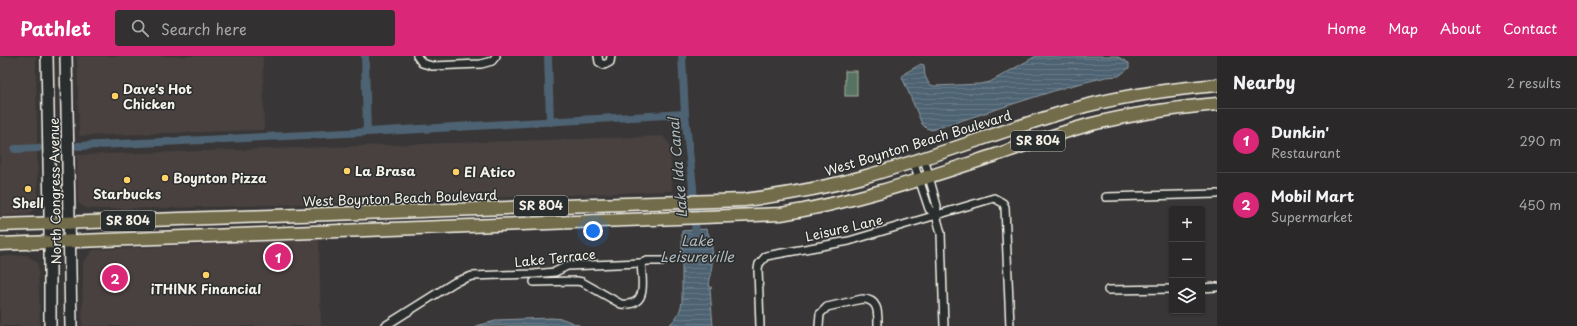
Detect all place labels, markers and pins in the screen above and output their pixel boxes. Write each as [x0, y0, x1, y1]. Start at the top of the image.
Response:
place label: Dave's Hot Chicken [123, 79, 192, 113]
marker: Dave's Hot Chicken [110, 91, 120, 101]
place label: La Brasa [355, 161, 416, 180]
place label: El Atico [464, 162, 515, 181]
marker: La Brasa [342, 166, 352, 176]
marker: El Atico [451, 167, 461, 177]
place label: Boynton Pizza [173, 168, 267, 187]
marker: Boynton Pizza [160, 173, 170, 183]
marker: Starbucks [122, 175, 132, 185]
marker: Shell [23, 184, 33, 194]
place label: Starbucks [93, 184, 161, 203]
place label: Shell [12, 193, 44, 212]
pin: 1 [265, 242, 291, 272]
pin: 2 [102, 263, 128, 293]
marker: iTHINK Financial [201, 270, 211, 280]
place label: iTHINK Financial [151, 279, 261, 298]

